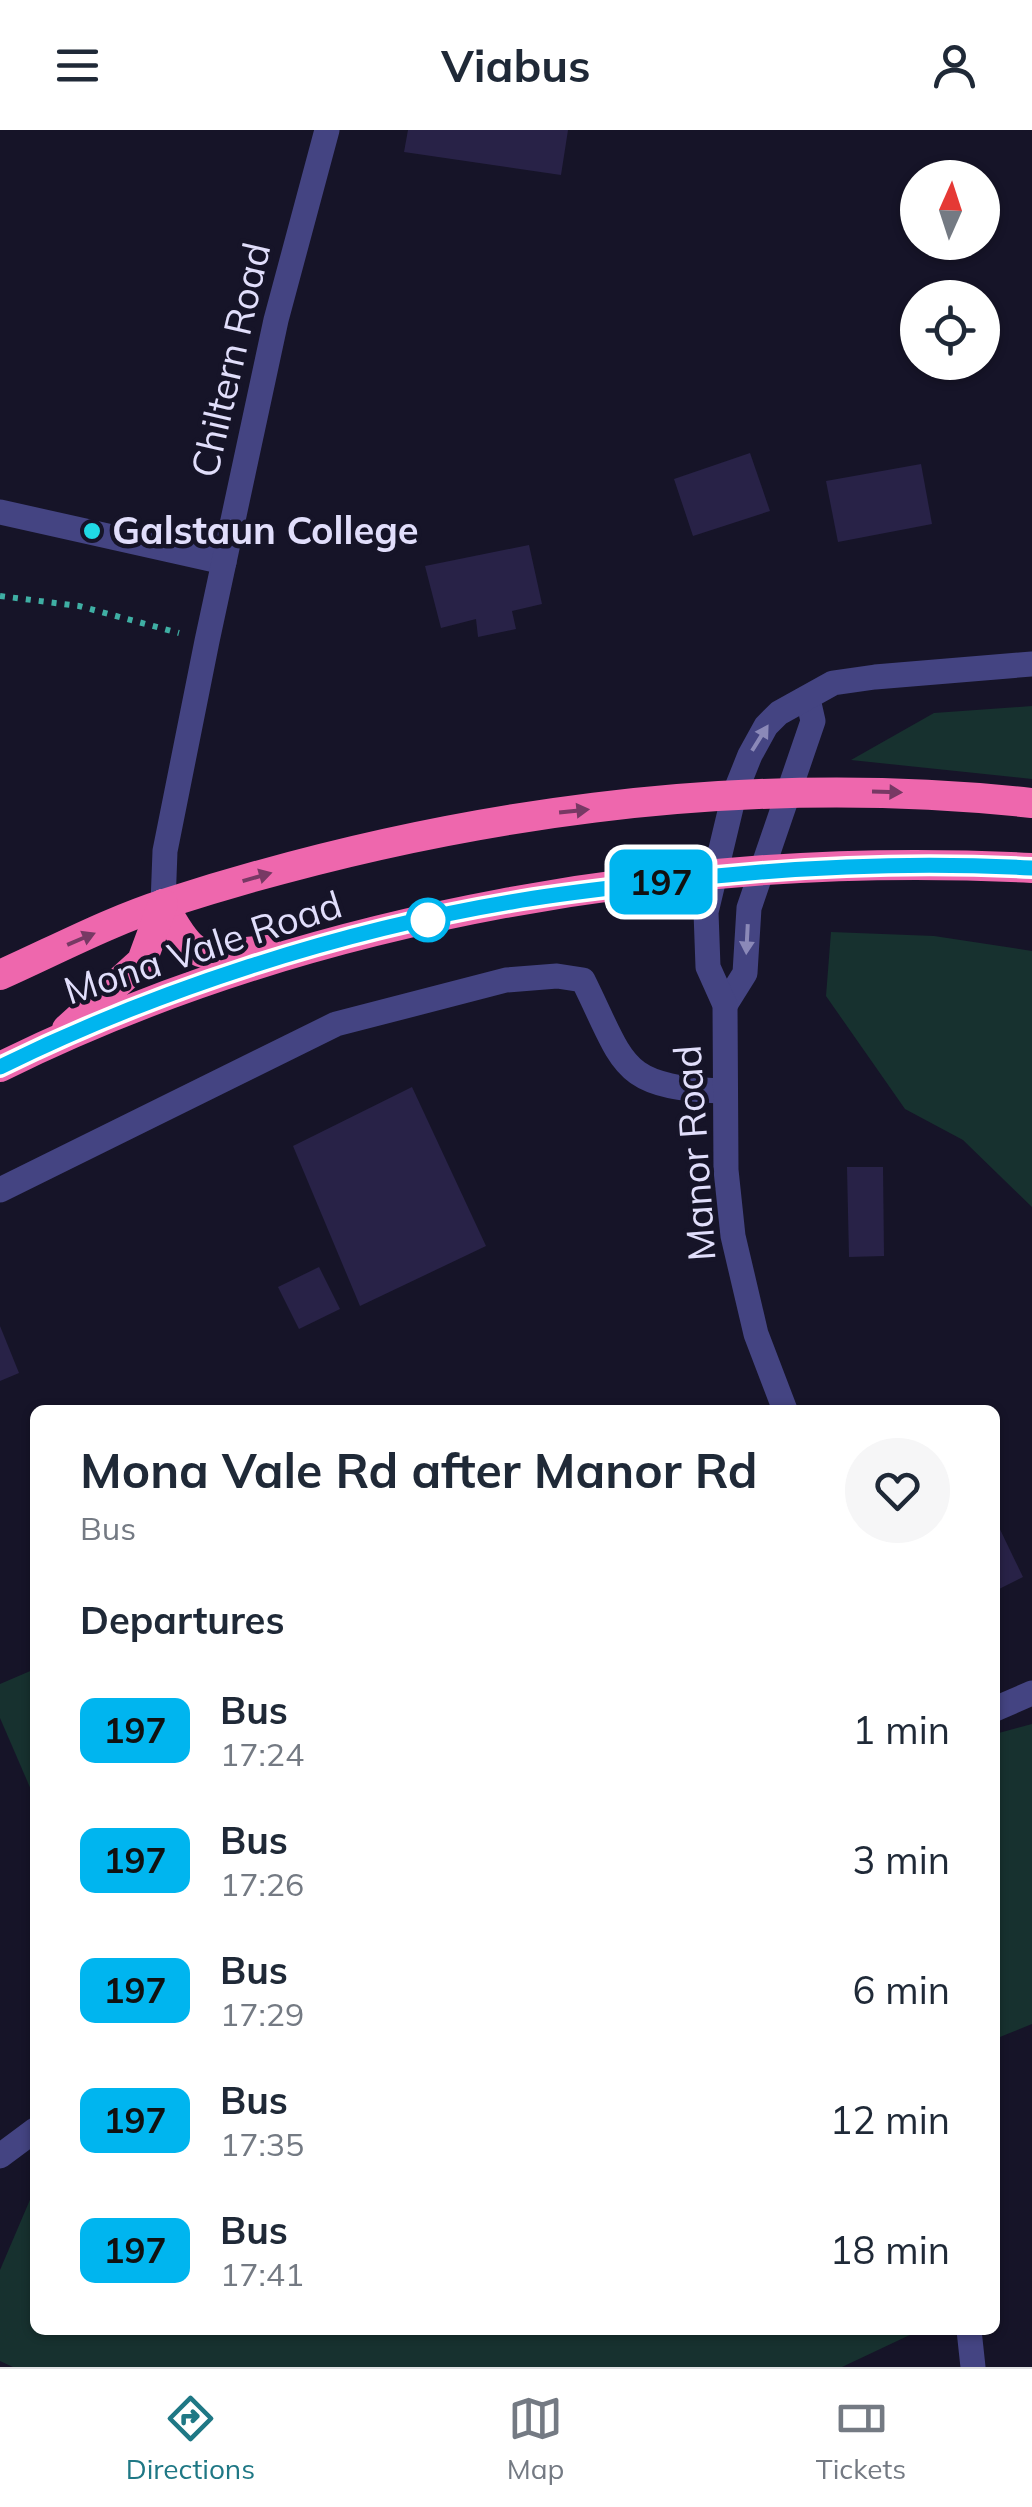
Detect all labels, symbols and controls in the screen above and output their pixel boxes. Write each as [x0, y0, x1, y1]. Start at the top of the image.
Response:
text: Viabus [441, 37, 591, 93]
icon: menu [50, 38, 105, 93]
icon: person [927, 38, 982, 93]
north arrow [900, 160, 1000, 260]
map controls [900, 160, 1000, 380]
street label: Chiltern Road [180, 238, 280, 482]
button: locate [900, 280, 1000, 380]
place label: Galstaun College [112, 506, 419, 554]
marker: Galstaun College [81, 520, 103, 542]
one-way arrow [750, 724, 769, 751]
one-way arrow [871, 784, 903, 800]
one-way arrow [559, 802, 591, 818]
line badge: 197 [604, 850, 718, 914]
text: 197 [629, 860, 693, 904]
one-way arrow [241, 869, 272, 885]
street label: Mona Vale Road [58, 880, 348, 1015]
unlabelled marker [407, 899, 449, 941]
one-way arrow [739, 924, 755, 956]
one-way arrow [66, 931, 96, 947]
street label: Manor Road [663, 1044, 725, 1263]
button: heart [845, 1438, 950, 1543]
text: Mona Vale Rd after Manor Rd [80, 1440, 758, 1500]
text: Bus [80, 1508, 136, 1548]
text: Departures [80, 1596, 284, 1644]
text: Bus [220, 1686, 288, 1734]
text: 1 min [853, 1706, 950, 1754]
text: 197 [103, 1708, 167, 1752]
text: 17:24 [220, 1734, 304, 1774]
text: Bus [220, 1816, 288, 1864]
text: 3 min [853, 1836, 950, 1884]
text: 197 [103, 1838, 167, 1882]
text: 17:26 [220, 1864, 304, 1904]
text: Bus [220, 1946, 288, 1994]
text: 6 min [853, 1966, 950, 2014]
text: 197 [103, 1968, 167, 2012]
text: 17:29 [220, 1994, 304, 2034]
text: Bus [220, 2076, 288, 2124]
text: 12 min [830, 2096, 950, 2144]
text: 197 [103, 2098, 167, 2142]
text: 17:35 [220, 2124, 304, 2164]
text: Bus [220, 2206, 288, 2254]
text: 18 min [830, 2226, 950, 2274]
text: 197 [103, 2228, 167, 2272]
text: 17:41 [220, 2254, 304, 2294]
tab: Directions [126, 2391, 255, 2486]
tab: Map [507, 2391, 564, 2486]
tab: Tickets [816, 2391, 906, 2486]

